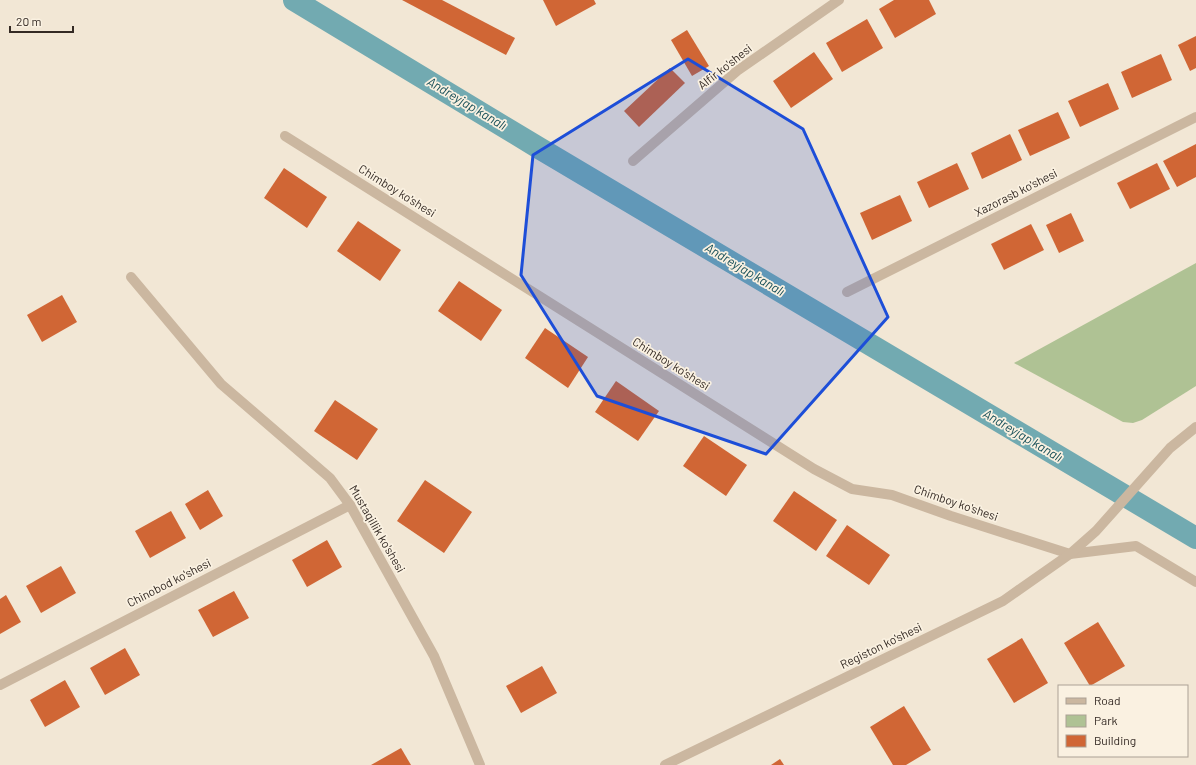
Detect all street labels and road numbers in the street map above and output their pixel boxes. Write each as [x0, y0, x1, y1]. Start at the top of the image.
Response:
street label: Alfir ko'shesi [695, 41, 754, 92]
street label: Chimboy ko'shesi [356, 161, 439, 219]
street label: Xazorasb ko'shesi [972, 165, 1059, 219]
street label: Chimboy ko'shesi [630, 334, 713, 392]
street label: Chimboy ko'shesi [912, 481, 1000, 523]
street label: Mustaqillik ko'shesi [347, 482, 409, 575]
street label: Chinobod ko'shesi [124, 555, 213, 609]
street label: Registon ko'shesi [837, 619, 924, 671]

